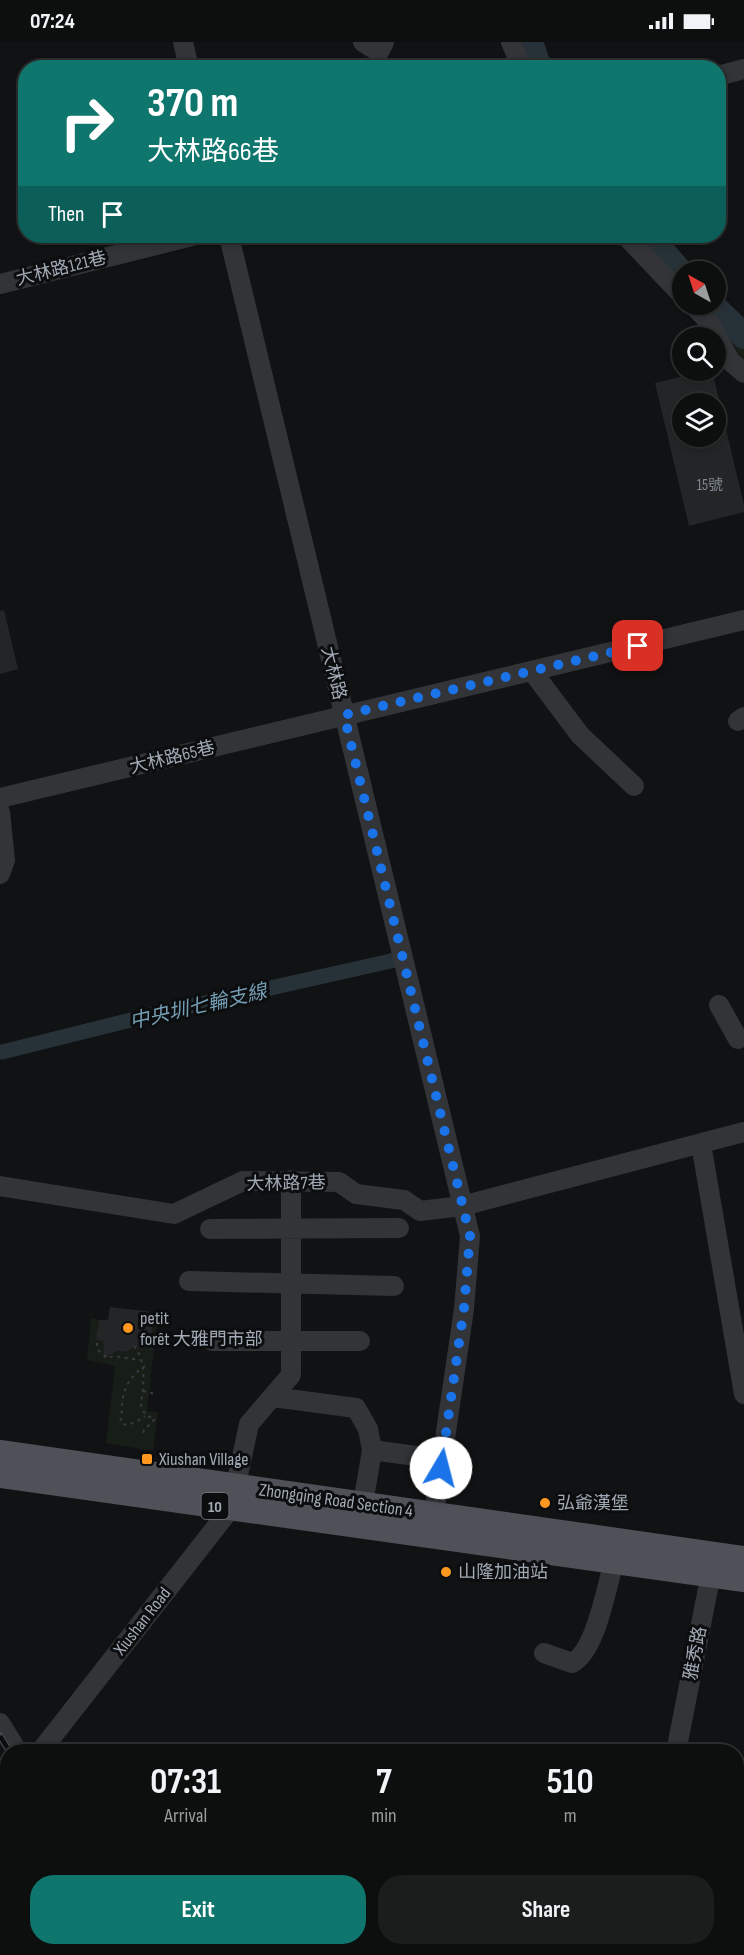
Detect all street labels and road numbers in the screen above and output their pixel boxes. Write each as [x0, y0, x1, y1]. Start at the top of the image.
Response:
street label: 大林路121巷 [14, 247, 108, 290]
street label: 大林路 [317, 644, 350, 702]
street label: 大林路65巷 [127, 737, 217, 778]
street label: 大林路7巷 [246, 1172, 326, 1195]
street label: Zhongqing Road Section 4 [258, 1479, 415, 1522]
road number: 10 [202, 1493, 228, 1519]
street label: Xiushan Road [109, 1583, 175, 1660]
street label: 雅秀路 [680, 1625, 711, 1682]

